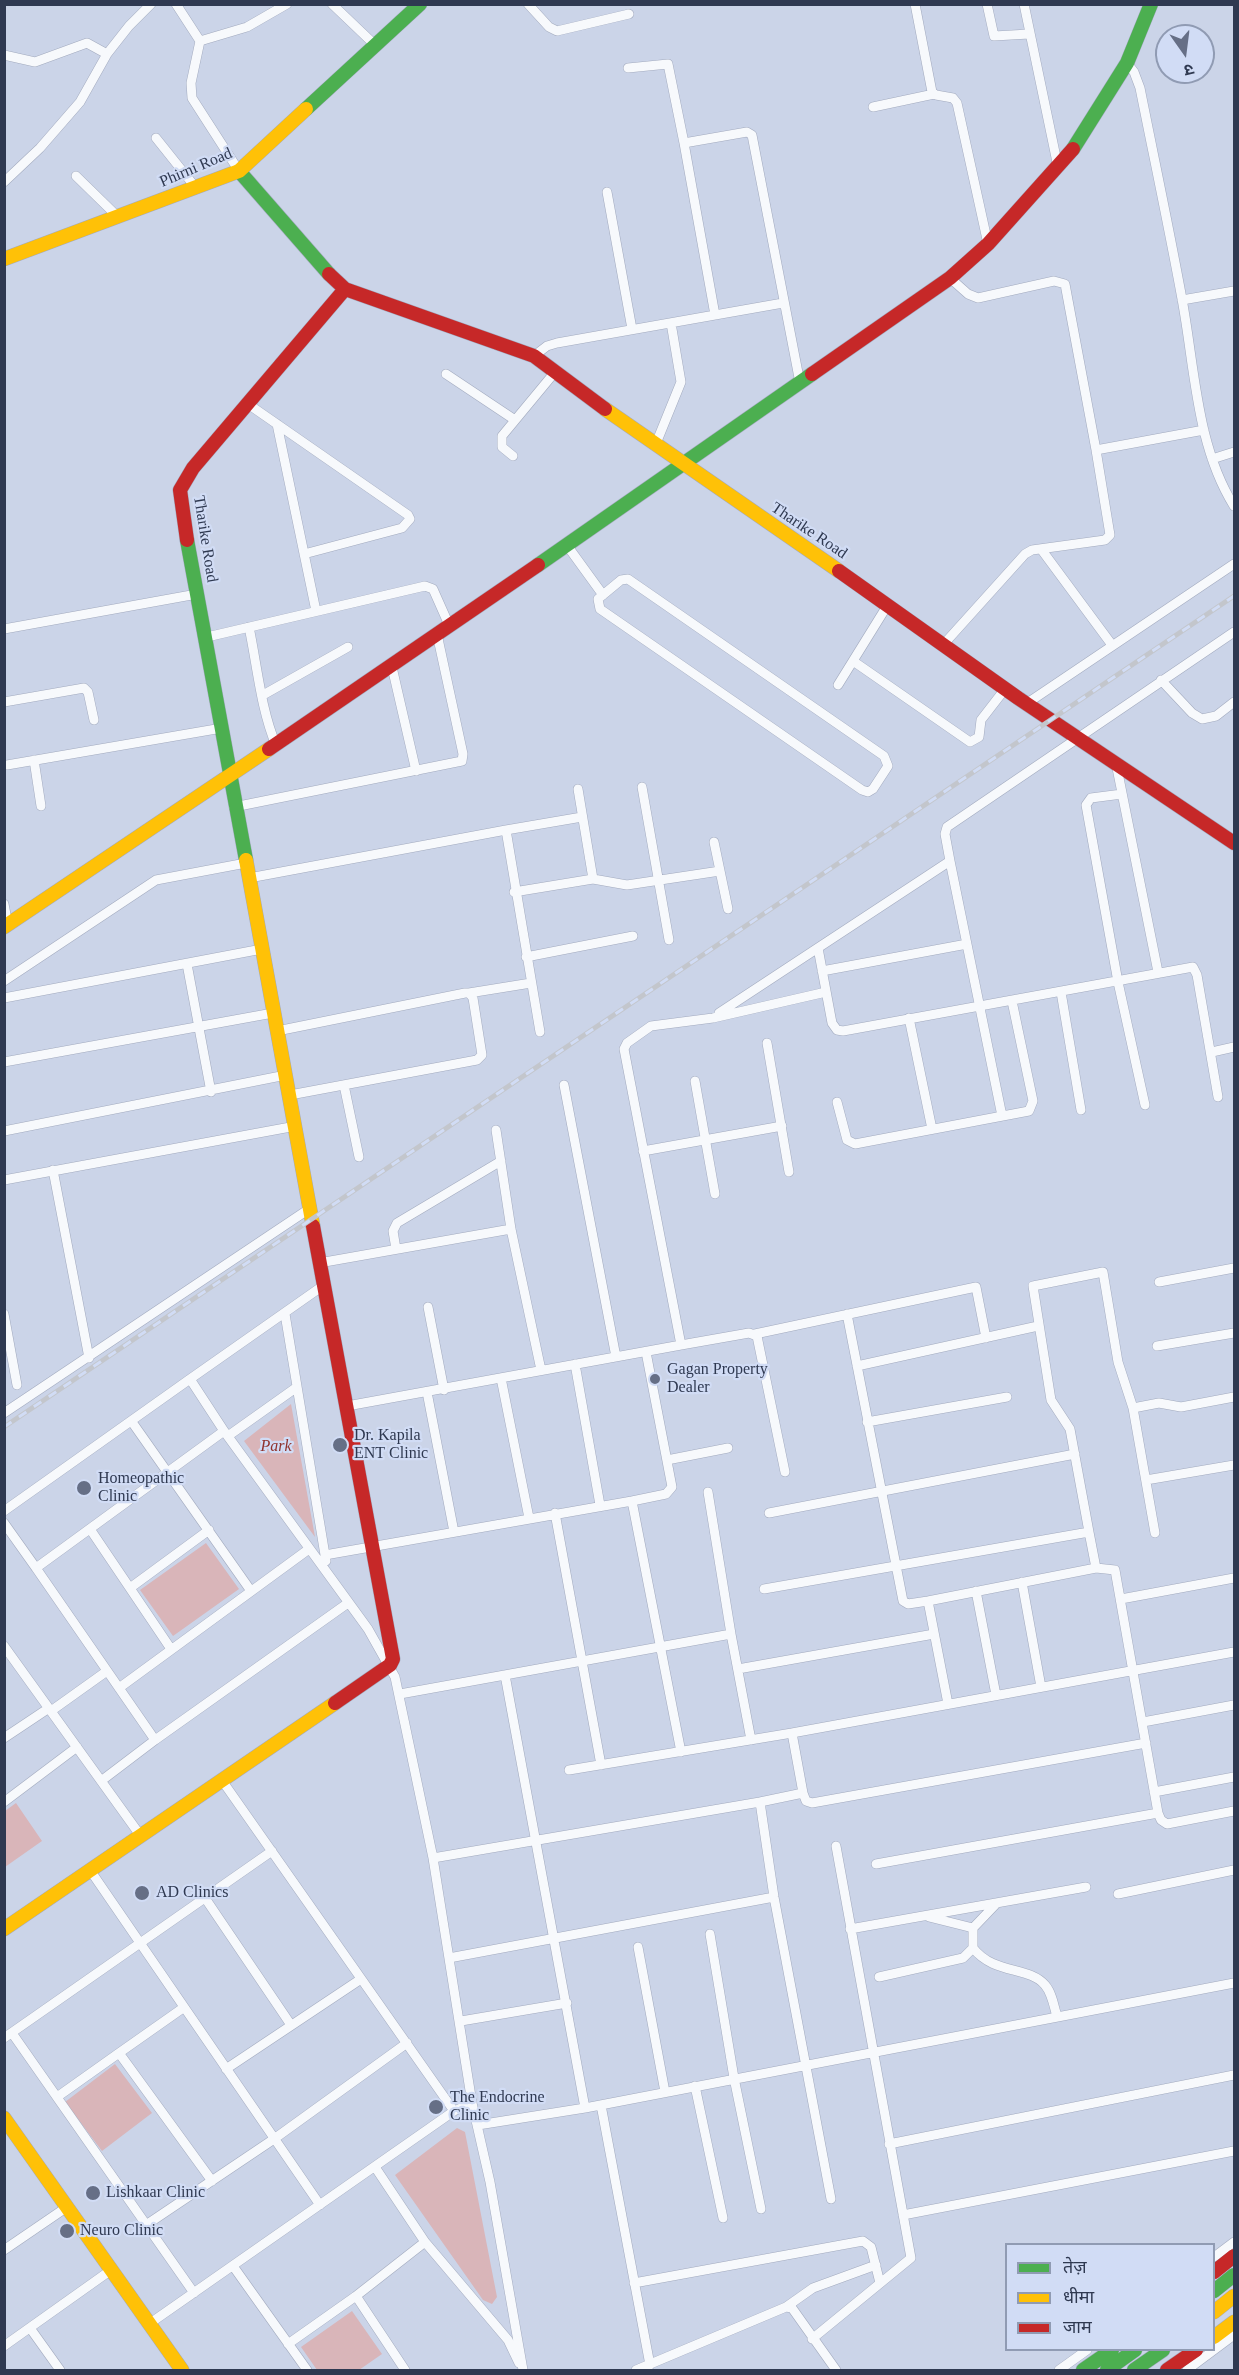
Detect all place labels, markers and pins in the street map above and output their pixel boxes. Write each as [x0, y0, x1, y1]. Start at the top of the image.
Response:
place label: Gagan Property Dealer [667, 1360, 768, 1398]
marker: Gagan Property Dealer [648, 1372, 662, 1386]
place label: Dr. Kapila ENT Clinic [354, 1426, 428, 1464]
marker: Dr. Kapila ENT Clinic [331, 1436, 349, 1454]
place label: Homeopathic Clinic [98, 1469, 184, 1507]
marker: Homeopathic Clinic [75, 1479, 93, 1497]
place label: AD Clinics [156, 1883, 228, 1903]
marker: AD Clinics [133, 1884, 151, 1902]
place label: The Endocrine Clinic [450, 2088, 545, 2126]
marker: The Endocrine Clinic [427, 2098, 445, 2116]
place label: Lishkaar Clinic [106, 2183, 205, 2203]
marker: Lishkaar Clinic [84, 2184, 102, 2202]
place label: Neuro Clinic [80, 2221, 163, 2241]
marker: Neuro Clinic [58, 2222, 76, 2240]

